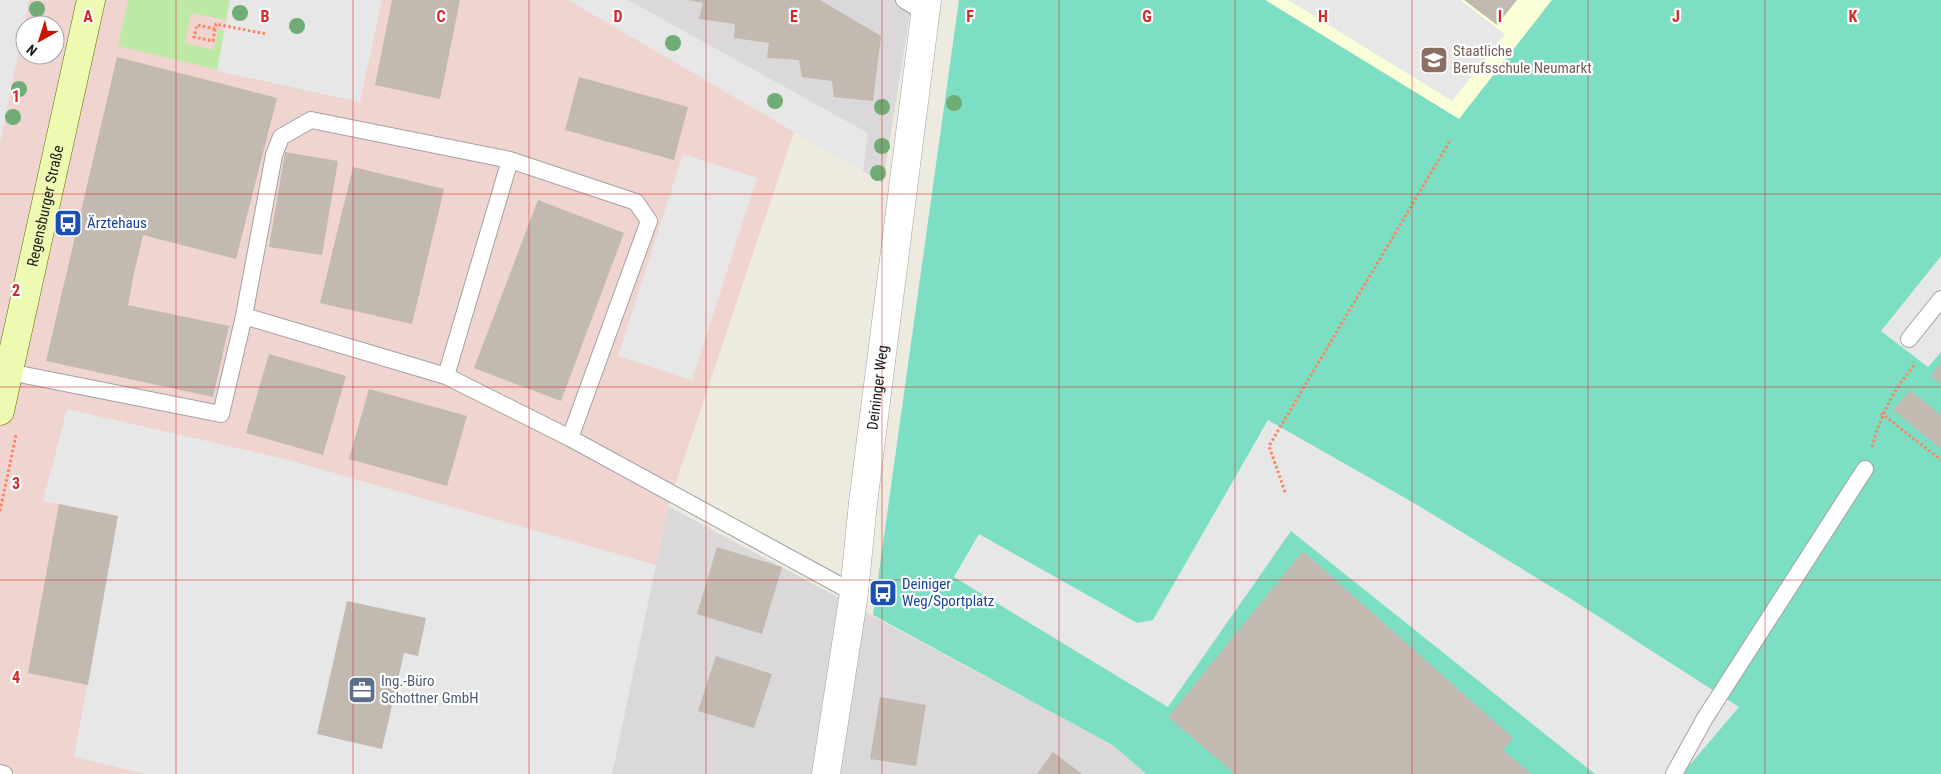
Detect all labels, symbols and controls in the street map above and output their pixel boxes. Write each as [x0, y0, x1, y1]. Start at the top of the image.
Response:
text: A [83, 7, 93, 26]
text: B [261, 7, 270, 26]
text: C [436, 7, 446, 26]
text: D [613, 7, 623, 26]
text: E [790, 7, 798, 26]
text: F [966, 7, 974, 26]
text: G [1142, 7, 1152, 26]
text: H [1318, 7, 1328, 26]
text: I [1498, 7, 1502, 26]
text: J [1672, 7, 1680, 26]
text: K [1849, 7, 1858, 26]
north arrow [15, 15, 65, 65]
text: N [23, 41, 40, 59]
place label: Staatliche Berufsschule Neumarkt [1453, 42, 1592, 77]
school or university icon: Staatliche Berufsschule Neumarkt [1419, 45, 1449, 75]
text: 1 [12, 87, 20, 106]
street label: Regensburger Straße [23, 144, 68, 268]
bus stop icon: Ärztehaus [53, 208, 83, 238]
place label: Ärztehaus [87, 214, 147, 232]
text: 2 [12, 281, 20, 300]
street label: Deininger Weg [863, 344, 892, 431]
text: 3 [12, 474, 20, 493]
place label: Deiniger Weg/Sportplatz [902, 575, 994, 610]
bus stop icon: Deiniger Weg/Sportplatz [868, 578, 898, 608]
text: 4 [12, 668, 20, 687]
place label: Ing.-Büro Schottner GmbH [381, 672, 479, 707]
office icon: Ing.-Büro Schottner GmbH [347, 675, 377, 705]

